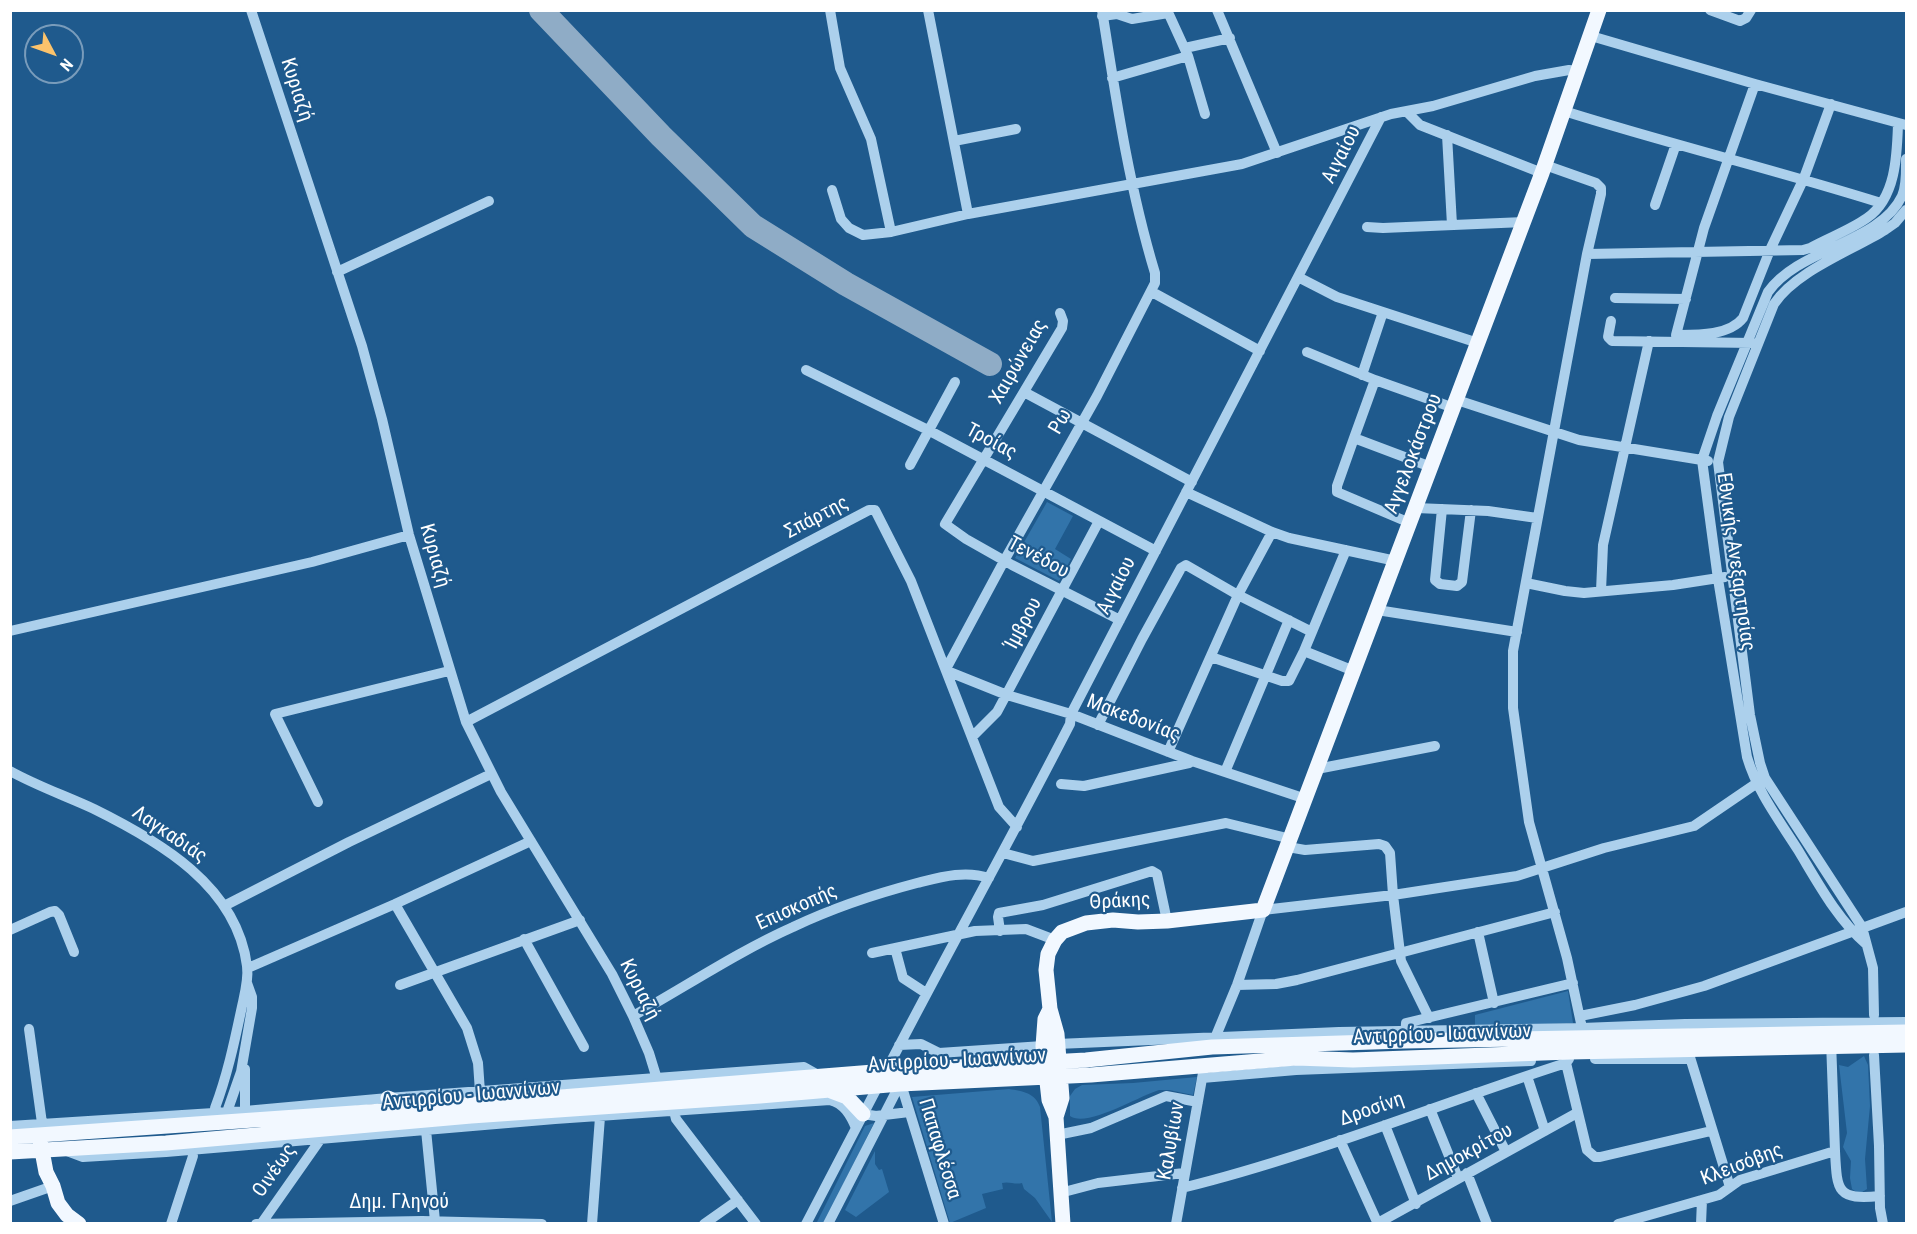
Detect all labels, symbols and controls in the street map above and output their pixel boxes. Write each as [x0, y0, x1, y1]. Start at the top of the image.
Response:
north arrow [24, 24, 84, 84]
text: N [56, 55, 77, 75]
street label: Κυριαζή [275, 55, 317, 125]
street label: Αιγαίου [1317, 122, 1367, 188]
street label: Χαιρώνειας [985, 315, 1053, 409]
street label: Αγγελοκάστρου [1380, 391, 1448, 517]
street label: Ρω [1044, 405, 1078, 439]
street label: Τροίας [961, 419, 1021, 465]
street label: Εθνικής Ανεξαρτησίας [1711, 471, 1759, 653]
street label: Σπάρτης [781, 491, 853, 545]
street label: Κυριαζή [413, 521, 455, 591]
street label: Τενέδου [1003, 532, 1073, 584]
street label: Αιγαίου [1092, 553, 1142, 619]
street label: Ίμβρου [1000, 594, 1048, 654]
street label: Μακεδονίας [1083, 690, 1183, 748]
street label: Λαγκαδιάς [127, 801, 211, 869]
street label: Επισκοπής [753, 880, 841, 936]
street label: Θράκης [1089, 888, 1151, 916]
street label: Κυριαζή [614, 956, 664, 1024]
street label: Αντιρρίου - Ιωαννίνων [1353, 1020, 1531, 1050]
street label: Αντιρρίου - Ιωαννίνων [867, 1044, 1047, 1078]
street label: Αντιρρίου - Ιωαννίνων [381, 1076, 561, 1116]
street label: Δροσίνη [1337, 1088, 1407, 1132]
street label: Παπαφλέσσα [912, 1096, 966, 1202]
street label: Καλυβίων [1153, 1100, 1191, 1182]
street label: Δημοκρίτου [1421, 1119, 1517, 1187]
street label: Κλεισόβης [1698, 1138, 1786, 1192]
street label: Οινέως [248, 1140, 302, 1202]
street label: Δημ. Γληνού [349, 1191, 449, 1215]

